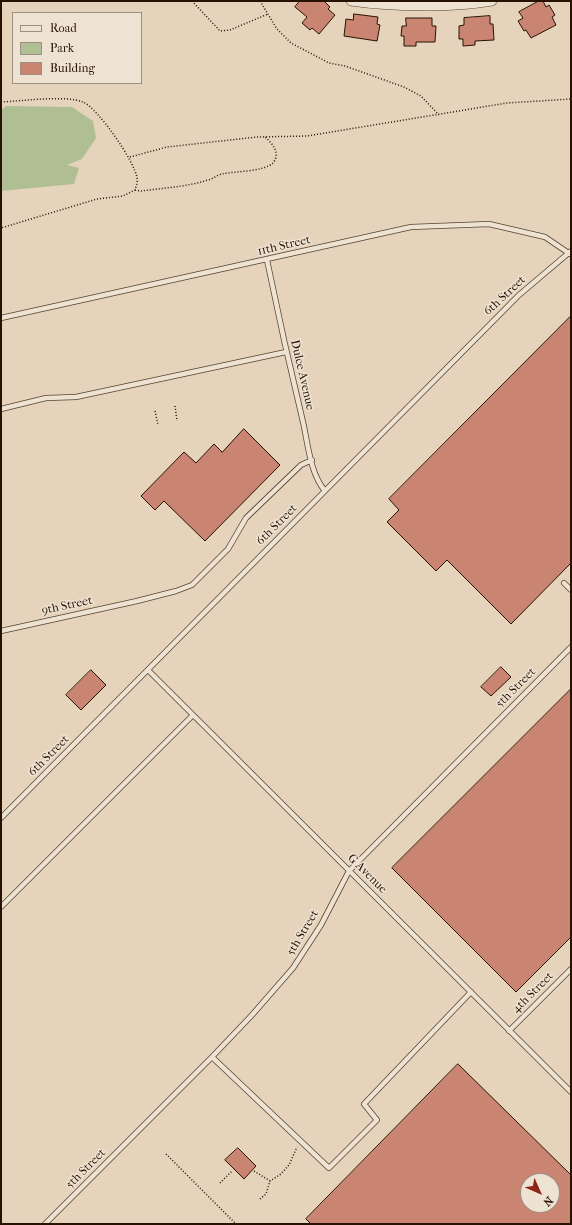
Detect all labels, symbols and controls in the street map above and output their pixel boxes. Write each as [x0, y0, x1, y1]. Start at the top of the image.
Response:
legend [12, 12, 142, 84]
text: Road [50, 21, 77, 35]
text: Park [50, 41, 74, 55]
text: Building [50, 61, 95, 75]
street label: 11th Street [256, 233, 312, 259]
street label: 6th Street [481, 273, 529, 319]
street label: Dulce Avenue [287, 338, 317, 412]
street label: 6th Street [254, 502, 300, 548]
street label: 9th Street [40, 594, 94, 618]
street label: 5th Street [493, 665, 539, 711]
street label: 6th Street [26, 733, 72, 779]
street label: G Avenue [344, 851, 390, 897]
street label: 5th Street [284, 908, 322, 958]
street label: 4th Street [509, 969, 557, 1017]
street label: 5th Street [63, 1146, 109, 1192]
north arrow [520, 1173, 560, 1213]
text: N [541, 1194, 556, 1209]

